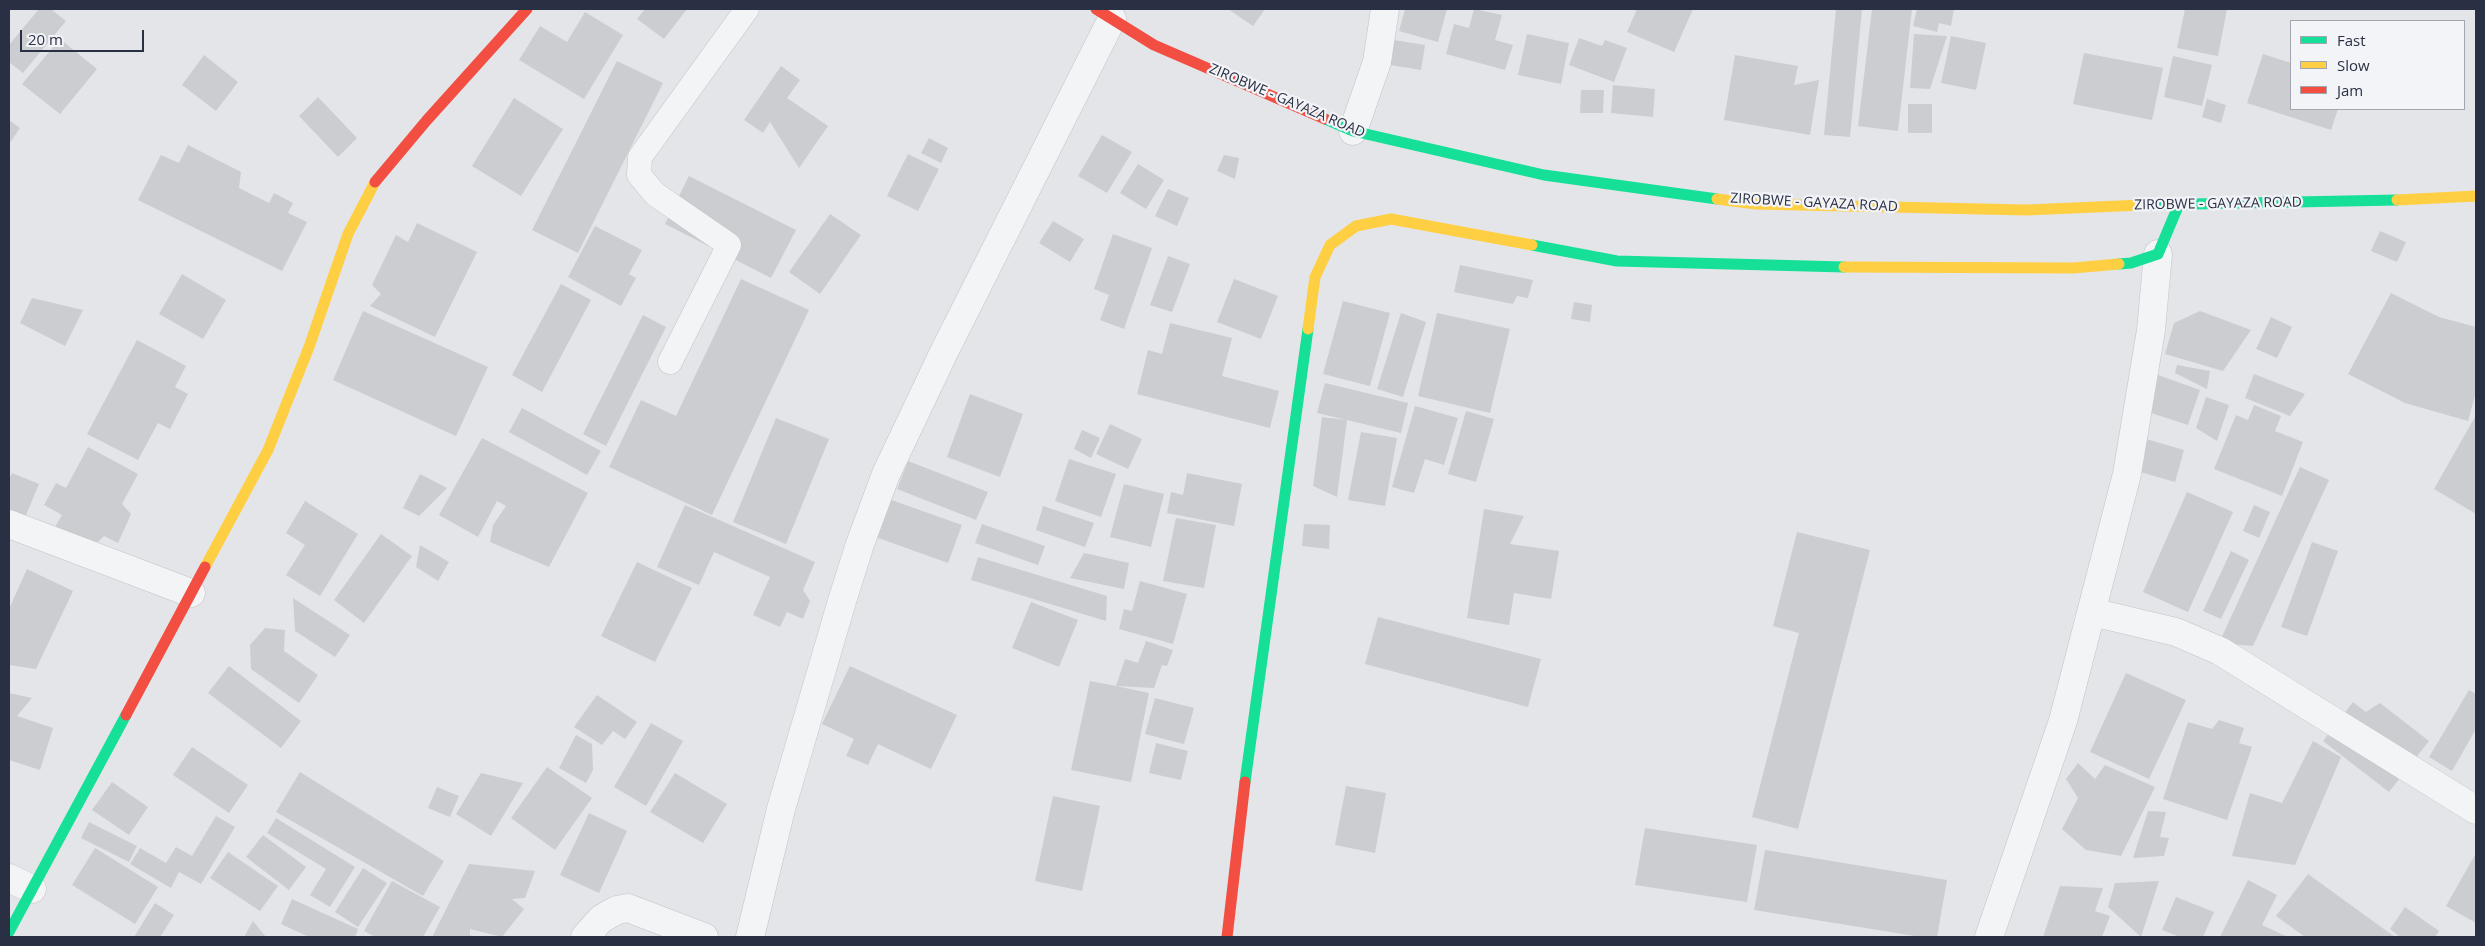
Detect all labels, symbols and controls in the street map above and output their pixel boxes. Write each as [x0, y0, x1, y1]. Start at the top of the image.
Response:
scale bar [22, 20, 146, 52]
legend [2290, 20, 2465, 110]
text: 20 m [28, 29, 63, 49]
text: Fast [2337, 30, 2366, 50]
text: Slow [2337, 55, 2370, 75]
street label: ZIROBWE - GAYAZA ROAD [1207, 60, 1367, 142]
text: Jam [2337, 80, 2363, 100]
street label: ZIROBWE - GAYAZA ROAD [1730, 190, 1898, 216]
street label: ZIROBWE - GAYAZA ROAD [2134, 194, 2302, 214]

